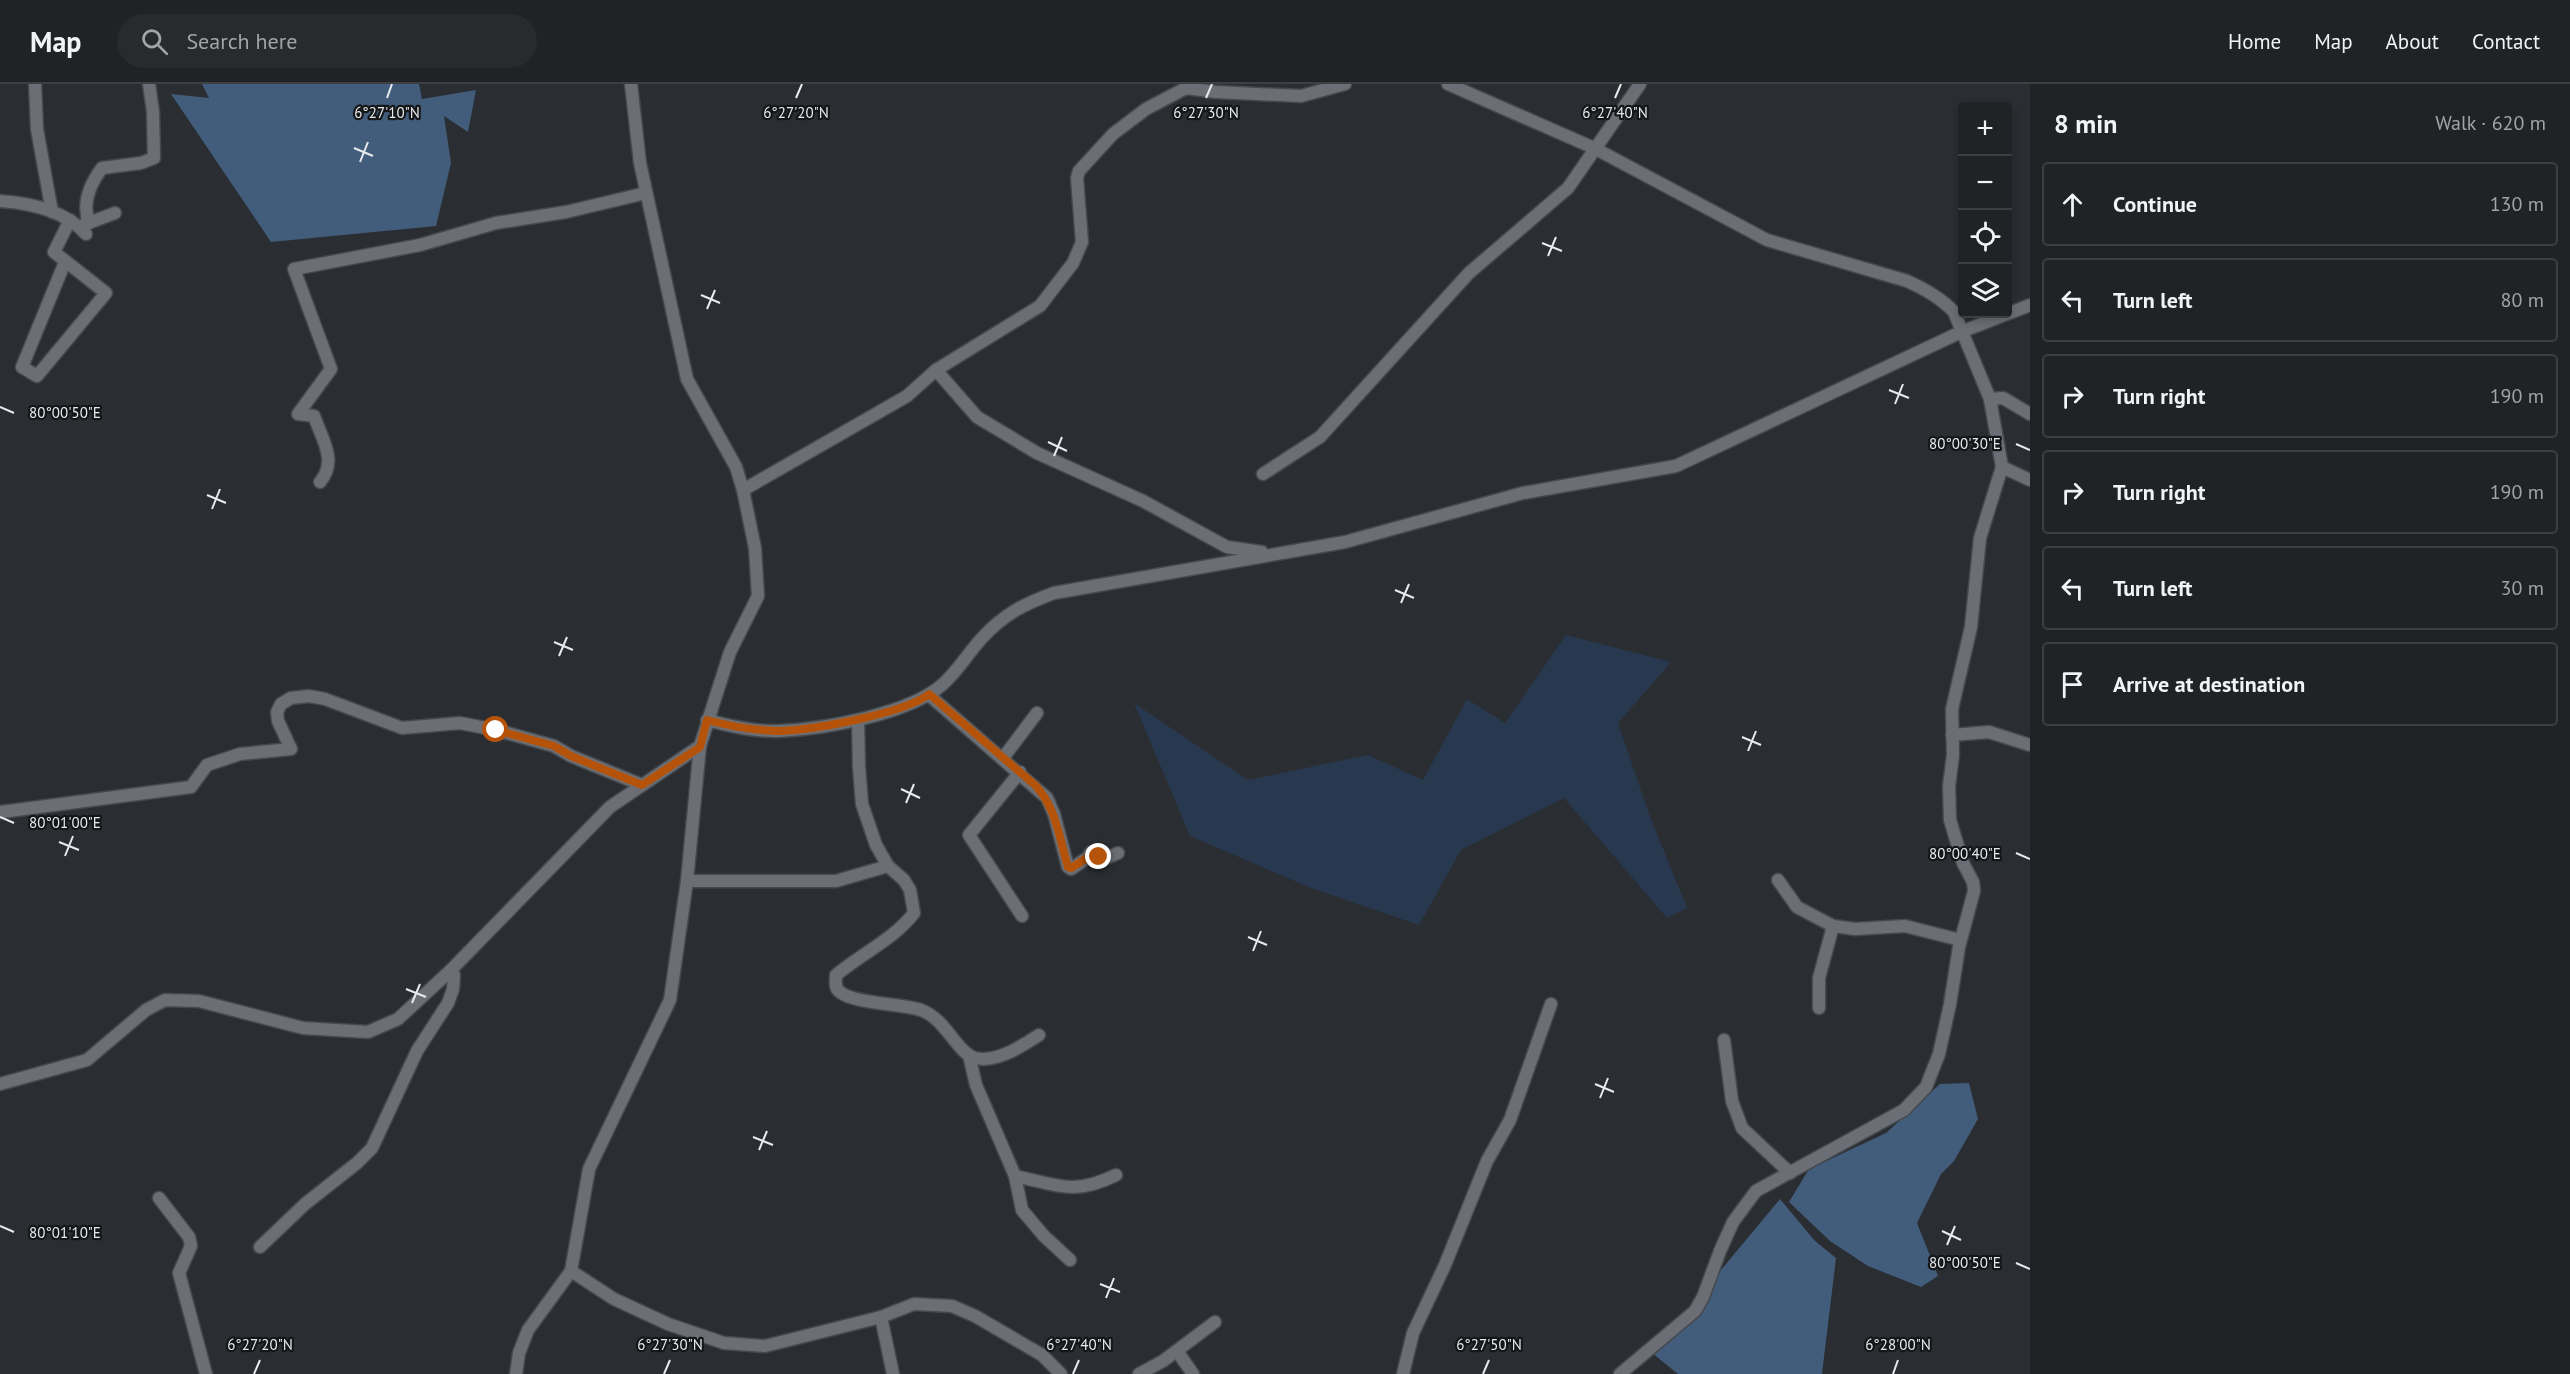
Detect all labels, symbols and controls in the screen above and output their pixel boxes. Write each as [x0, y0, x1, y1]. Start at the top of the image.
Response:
search box [117, 14, 537, 68]
text: Map [30, 23, 81, 60]
icon: search [138, 25, 171, 58]
text: Search here [186, 27, 297, 55]
text: Home [2228, 28, 2281, 55]
text: Map [2314, 28, 2353, 55]
text: About [2386, 28, 2439, 55]
text: Contact [2472, 28, 2540, 55]
map controls [1958, 102, 2012, 318]
button: + [1958, 102, 2012, 156]
text: 6°27'10"N [354, 103, 420, 122]
text: 6°27'20"N [763, 103, 829, 122]
text: 6°27'30"N [1173, 103, 1239, 122]
text: 6°27'40"N [1582, 103, 1648, 122]
text: 8 min [2054, 107, 2117, 140]
text: Walk · 620 m [2435, 110, 2546, 136]
button: − [1958, 156, 2012, 210]
icon: ahead [2056, 188, 2089, 221]
text: Continue [2113, 190, 2197, 218]
text: 130 m [2490, 191, 2544, 217]
button: locate [1958, 210, 2012, 264]
button: layers [1958, 264, 2012, 318]
icon: left [2056, 284, 2089, 317]
text: Turn left [2113, 286, 2193, 314]
text: 80 m [2501, 287, 2544, 313]
icon: right [2056, 380, 2089, 413]
text: Turn right [2113, 382, 2205, 410]
text: 190 m [2490, 383, 2544, 409]
text: 80°00'50"E [29, 403, 101, 422]
text: 80°00'30"E [1929, 434, 2001, 453]
icon: right [2056, 476, 2089, 509]
text: Turn right [2113, 478, 2205, 506]
text: 190 m [2490, 479, 2544, 505]
icon: left [2056, 572, 2089, 605]
text: Turn left [2113, 574, 2193, 602]
text: 30 m [2501, 575, 2544, 601]
icon: arrive [2056, 668, 2089, 701]
text: Arrive at destination [2113, 670, 2305, 698]
route start [482, 716, 508, 742]
text: 80°01'00"E [29, 813, 101, 832]
route end [1085, 843, 1111, 869]
text: 80°00'40"E [1929, 844, 2001, 863]
text: 80°01'10"E [29, 1223, 101, 1242]
text: 80°00'50"E [1929, 1253, 2001, 1272]
text: 6°27'20"N [227, 1335, 293, 1354]
text: 6°27'30"N [637, 1335, 703, 1354]
text: 6°27'40"N [1046, 1335, 1112, 1354]
text: 6°27'50"N [1456, 1335, 1522, 1354]
text: 6°28'00"N [1865, 1335, 1931, 1354]

